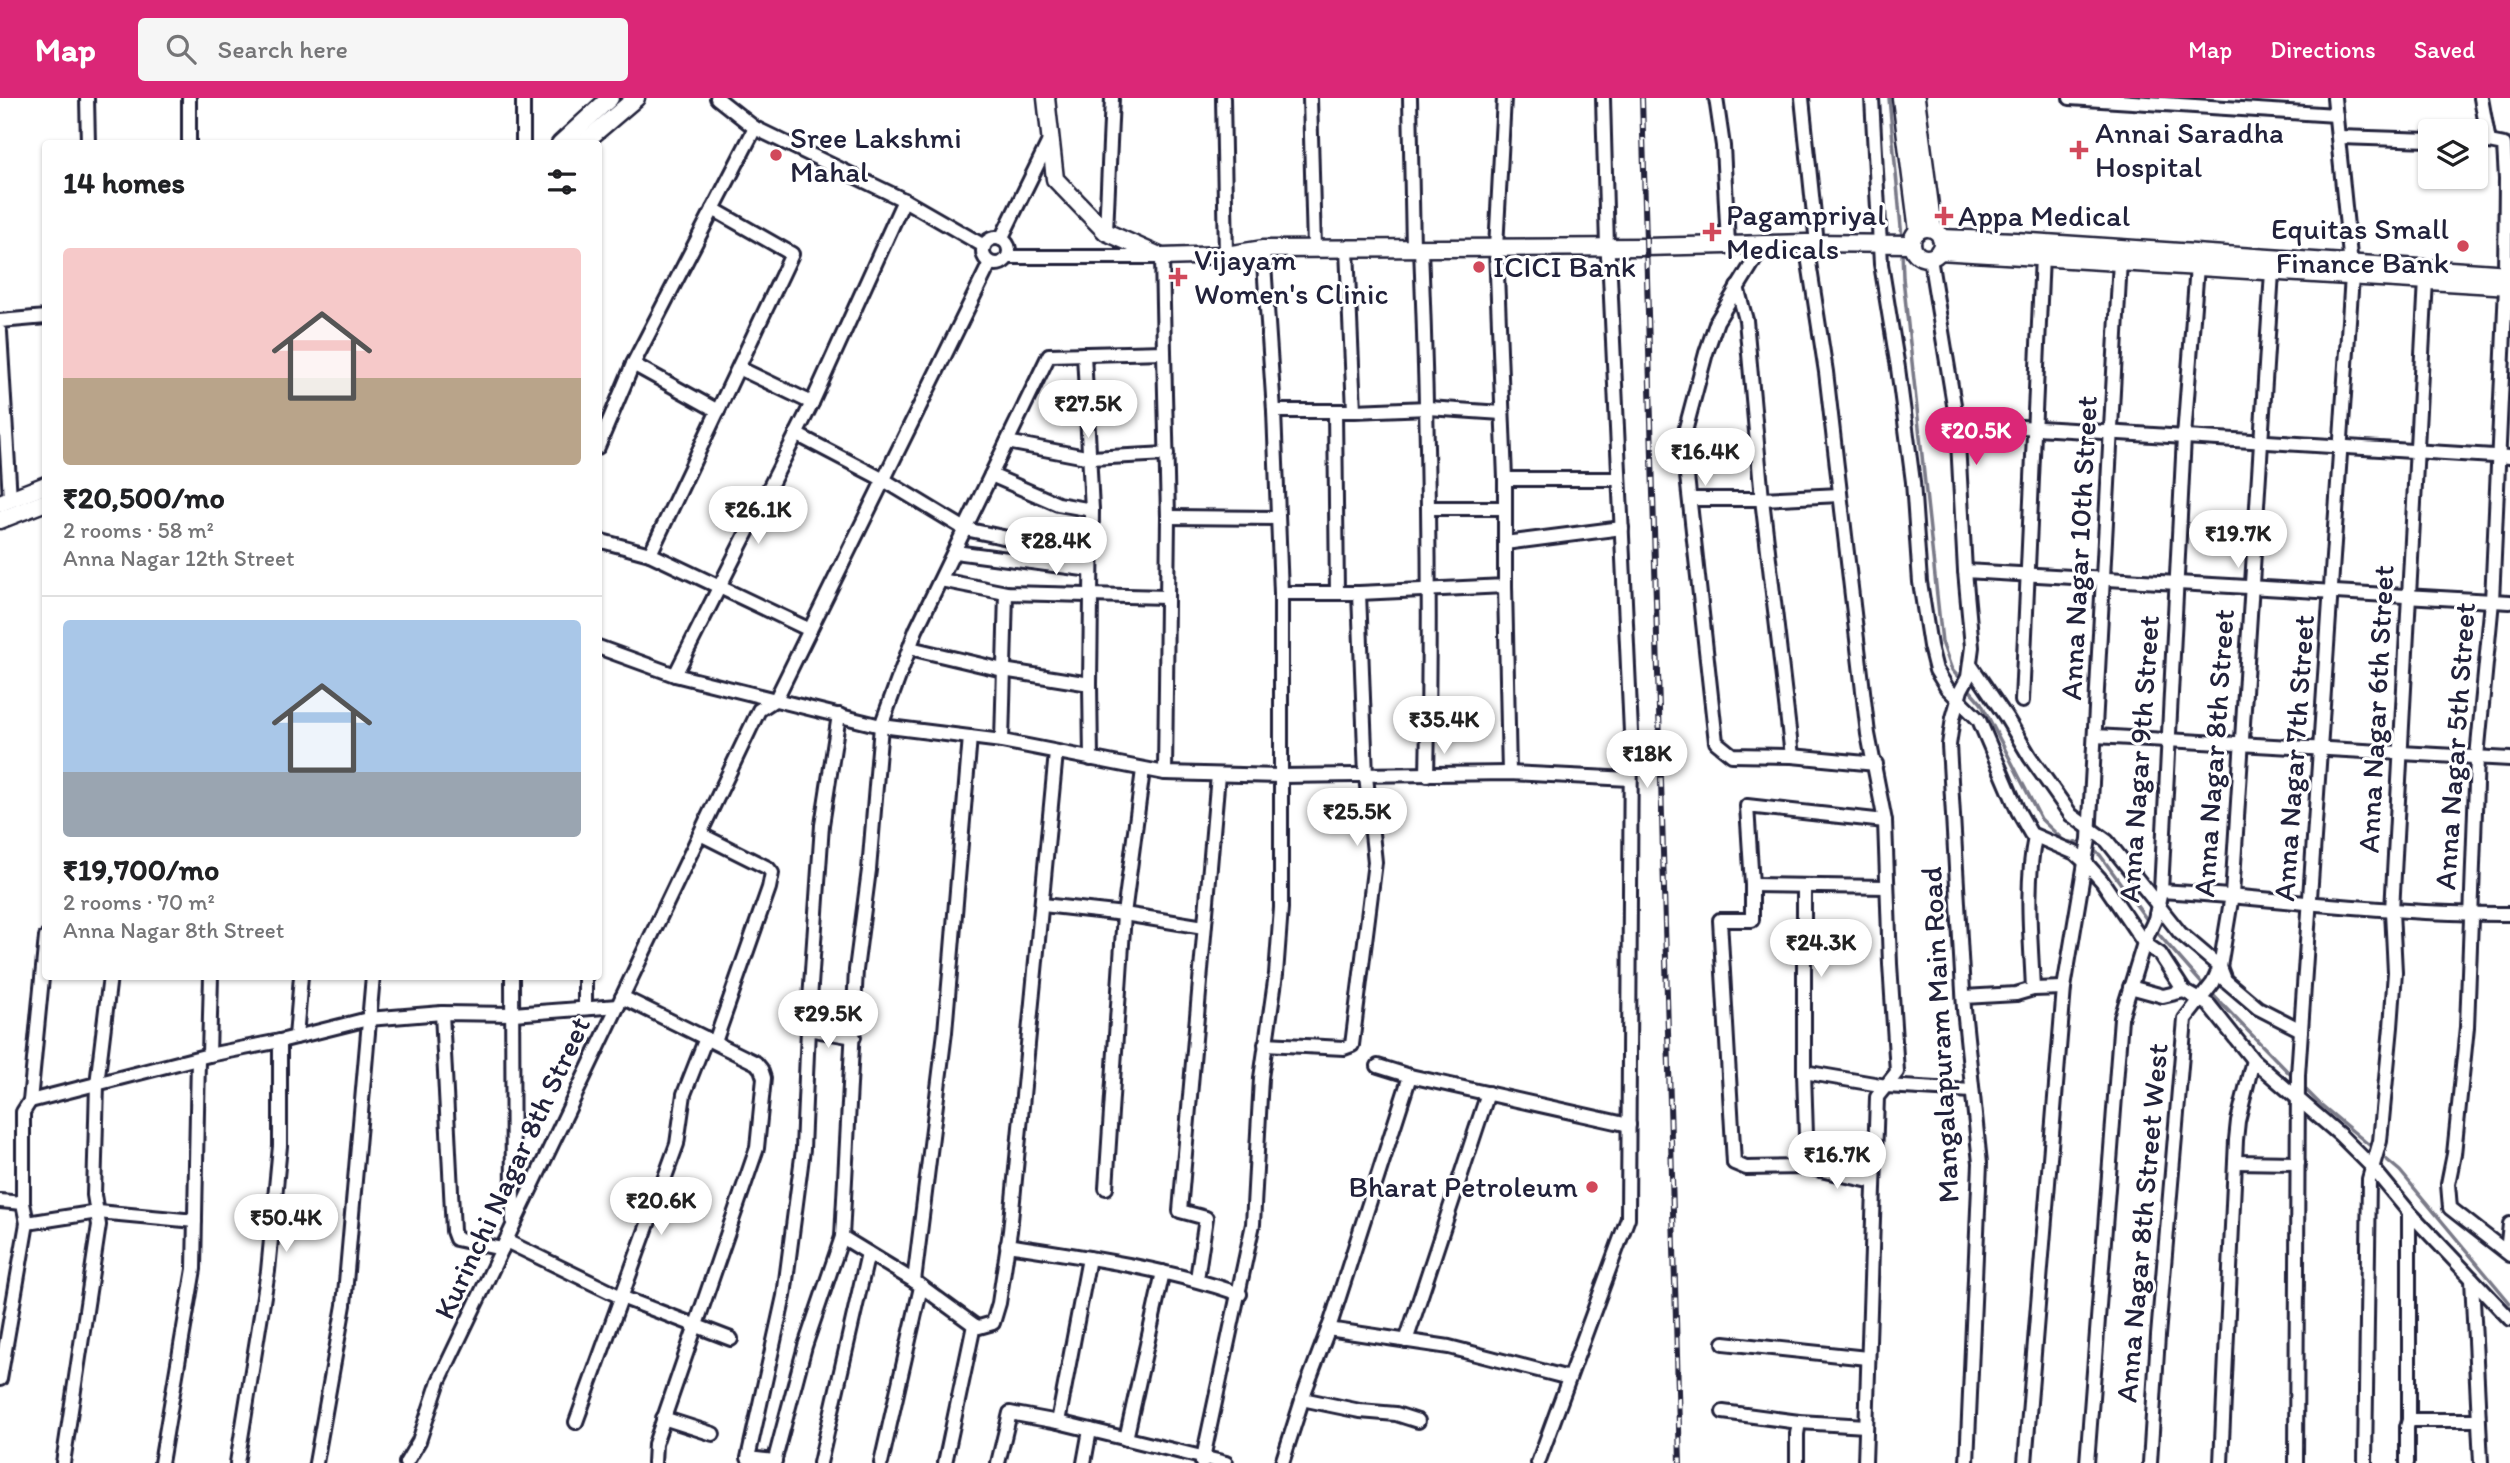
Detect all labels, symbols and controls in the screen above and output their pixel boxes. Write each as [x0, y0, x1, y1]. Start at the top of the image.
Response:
search box [138, 18, 628, 81]
text: Map [35, 30, 96, 69]
icon: search [162, 30, 200, 68]
text: Search here [218, 33, 348, 65]
text: Map [2188, 35, 2232, 64]
text: Directions [2270, 35, 2376, 64]
text: Saved [2414, 35, 2475, 64]
place label: Annai Saradha Hospital [2095, 114, 2284, 185]
place label: Sree Lakshmi Mahal [790, 119, 962, 190]
map controls [2418, 119, 2488, 189]
button: layers [2418, 119, 2488, 189]
marker: Annai Saradha Hospital [2069, 140, 2089, 160]
marker: Sree Lakshmi Mahal [768, 147, 784, 163]
icon: filters [543, 163, 581, 201]
text: 14 homes [63, 164, 185, 201]
place label: Pagampriyal Medicals [1726, 196, 1886, 267]
place label: Appa Medical [1958, 197, 2131, 234]
marker: Appa Medical [1936, 208, 1952, 224]
place label: Equitas Small Finance Bank [2271, 210, 2450, 281]
marker: Pagampriyal Medicals [1704, 224, 1720, 240]
marker: Equitas Small Finance Bank [2455, 238, 2471, 254]
place label: Vijayam Women's Clinic [1194, 241, 1389, 312]
place label: ICICI Bank [1493, 248, 1636, 285]
marker: ICICI Bank [1471, 259, 1487, 275]
marker: Vijayam Women's Clinic [1168, 267, 1188, 287]
icon: home [259, 293, 385, 419]
pin: ₹27.5K [1031, 380, 1145, 440]
text: ₹27.5K [1054, 389, 1122, 417]
street label: Anna Nagar 10th Street [2052, 395, 2105, 701]
pin: ₹20.5K [1919, 408, 2033, 467]
text: ₹20.5K [1941, 416, 2011, 444]
pin: ₹16.4K [1648, 428, 1762, 488]
text: ₹16.4K [1671, 437, 1739, 465]
text: ₹20,500/mo [63, 479, 225, 516]
pin: ₹26.1K [701, 486, 815, 546]
text: ₹26.1K [725, 495, 791, 523]
pin: ₹19.7K [2181, 510, 2295, 570]
text: 2 rooms · 58 m² [63, 516, 214, 544]
pin: ₹28.4K [999, 518, 1113, 577]
text: ₹19.7K [2205, 519, 2271, 547]
text: ₹28.4K [1021, 526, 1091, 554]
text: Anna Nagar 12th Street [63, 544, 295, 572]
street label: Anna Nagar 6th Street [2349, 564, 2402, 854]
street label: Anna Nagar 5th Street [2426, 601, 2483, 891]
street label: Anna Nagar 8th Street [2185, 608, 2242, 898]
street label: Anna Nagar 7th Street [2265, 613, 2322, 903]
street label: Anna Nagar 9th Street [2110, 614, 2167, 904]
icon: home [259, 665, 385, 791]
pin: ₹35.4K [1387, 696, 1501, 756]
text: ₹35.4K [1409, 705, 1479, 733]
pin: ₹18K [1606, 730, 1688, 790]
text: ₹18K [1622, 739, 1672, 767]
pin: ₹25.5K [1300, 788, 1414, 848]
text: ₹25.5K [1323, 797, 1391, 825]
text: ₹19,700/mo [63, 851, 219, 888]
street label: Mangalapuram Main Road [1912, 866, 1967, 1204]
text: 2 rooms · 70 m² [63, 888, 215, 916]
text: Anna Nagar 8th Street [63, 916, 284, 944]
pin: ₹24.3K [1764, 920, 1878, 979]
text: ₹24.3K [1786, 928, 1856, 956]
pin: ₹29.5K [771, 990, 885, 1050]
text: ₹29.5K [794, 999, 862, 1027]
street label: Kurinchi Nagar 8th Street [425, 1011, 598, 1325]
street label: Anna Nagar 8th Street West [2107, 1042, 2176, 1404]
pin: ₹16.7K [1780, 1132, 1894, 1191]
text: ₹16.7K [1804, 1140, 1870, 1168]
place label: Bharat Petroleum [1349, 1168, 1578, 1205]
pin: ₹20.6K [604, 1178, 718, 1237]
marker: Bharat Petroleum [1584, 1179, 1600, 1195]
text: ₹20.6K [626, 1186, 696, 1214]
pin: ₹50.4K [229, 1194, 343, 1254]
text: ₹50.4K [250, 1203, 322, 1231]

